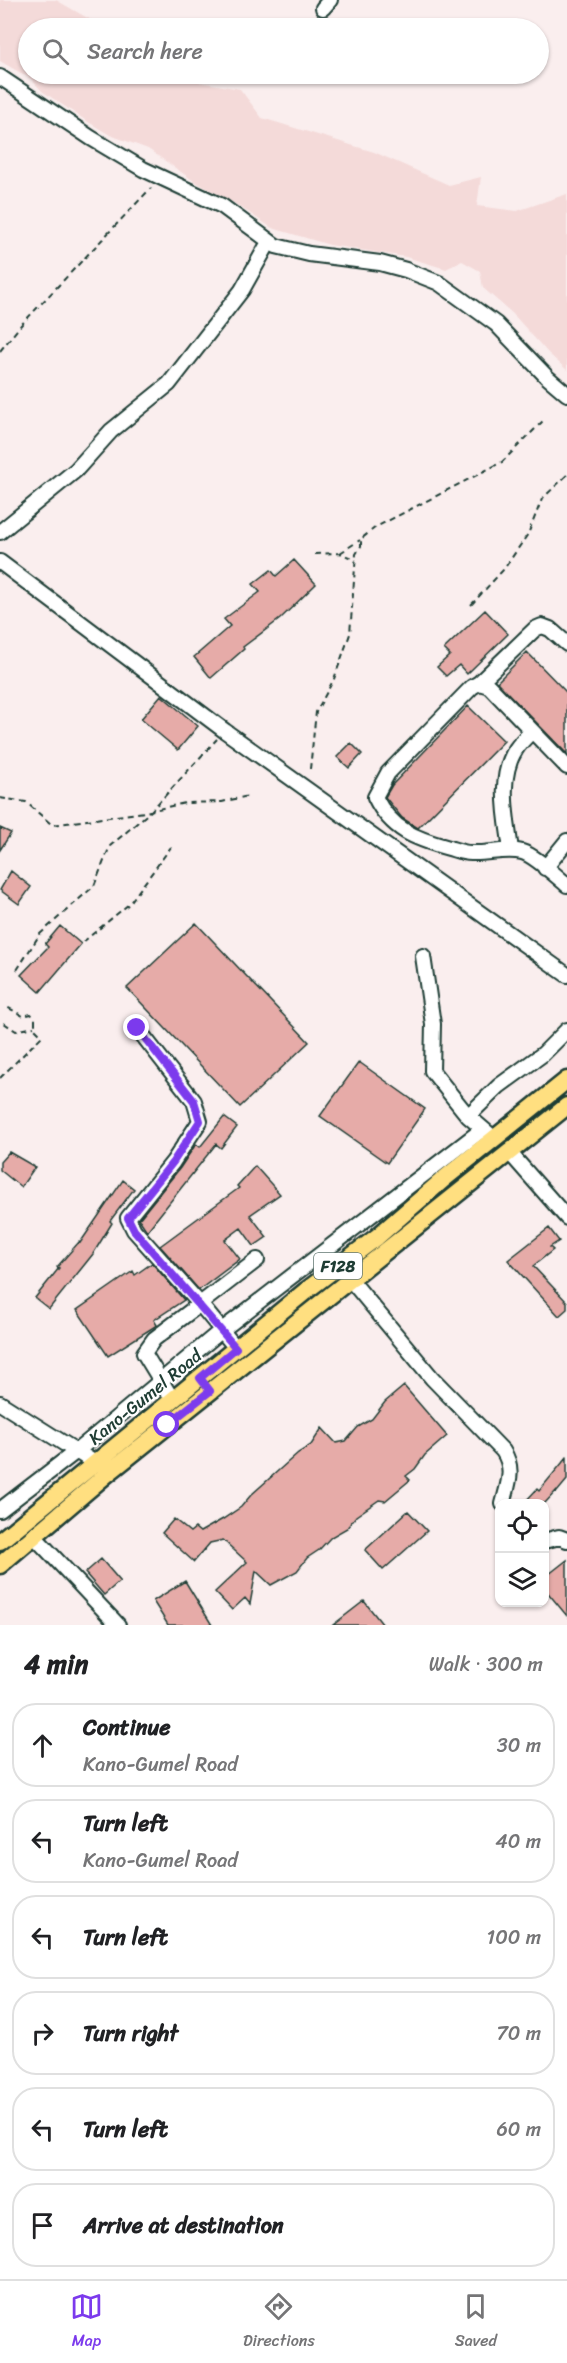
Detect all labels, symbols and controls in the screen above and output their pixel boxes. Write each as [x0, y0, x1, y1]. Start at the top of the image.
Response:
search box [18, 18, 549, 84]
text: Search here [87, 32, 203, 71]
icon: search [39, 35, 72, 68]
route end [123, 1014, 149, 1040]
road number: F128 [314, 1253, 362, 1279]
street label: Kano-Gumel Road [81, 1340, 210, 1453]
route start [153, 1411, 179, 1437]
map controls [495, 1499, 549, 1607]
button: locate [495, 1499, 549, 1553]
button: layers [495, 1553, 549, 1607]
text: 4 min [24, 1641, 88, 1687]
text: Walk · 300 m [429, 1647, 543, 1682]
text: Continue [83, 1708, 171, 1747]
text: 30 m [497, 1728, 541, 1763]
icon: ahead [26, 1729, 59, 1762]
text: Kano-Gumel Road [83, 1747, 238, 1782]
text: Turn left [83, 1804, 168, 1843]
text: 40 m [495, 1824, 541, 1859]
icon: left [26, 1825, 59, 1858]
text: Kano-Gumel Road [83, 1843, 238, 1878]
text: Turn left [83, 1918, 168, 1957]
text: 100 m [487, 1920, 541, 1955]
icon: left [26, 1921, 59, 1954]
text: Turn right [83, 2014, 178, 2053]
text: 70 m [496, 2016, 541, 2051]
icon: right [26, 2017, 59, 2050]
text: Turn left [83, 2110, 168, 2149]
text: 60 m [496, 2112, 541, 2147]
icon: left [26, 2113, 59, 2146]
text: Arrive at destination [83, 2206, 284, 2245]
icon: arrive [26, 2209, 59, 2242]
tab: Map [70, 2290, 103, 2355]
tab: Directions [243, 2290, 315, 2355]
tab: Saved [455, 2290, 497, 2355]

